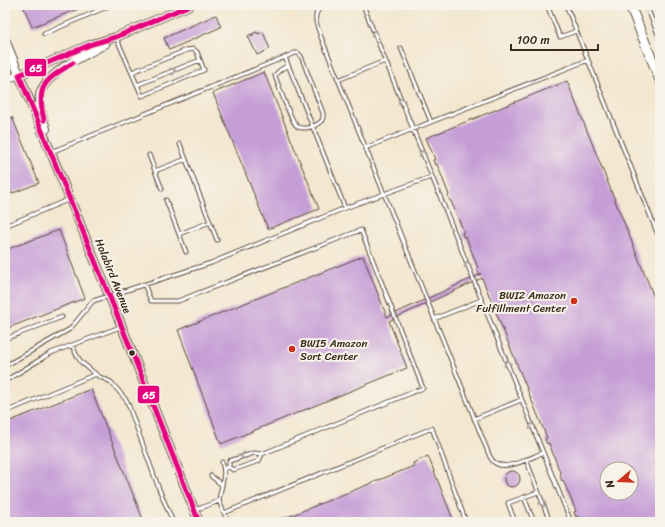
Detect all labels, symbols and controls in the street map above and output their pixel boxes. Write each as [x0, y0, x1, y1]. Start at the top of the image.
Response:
scale bar [511, 26, 598, 52]
text: 100 m [517, 29, 550, 51]
one-way arrow [371, 30, 379, 38]
line badge: 65 [24, 58, 47, 77]
text: 65 [29, 59, 43, 78]
one-way arrow [170, 67, 177, 75]
one-way arrow [397, 97, 405, 104]
one-way arrow [418, 150, 426, 157]
street label: Holabird Avenue [89, 236, 137, 317]
one-way arrow [463, 261, 471, 268]
place label: BWI2 Amazon Fulfillment Center [476, 286, 566, 318]
marker: BWI2 Amazon Fulfillment Center [569, 296, 579, 306]
place label: BWI5 Amazon Sort Center [300, 334, 367, 366]
marker: BWI5 Amazon Sort Center [287, 344, 297, 354]
unlabelled marker [127, 348, 137, 358]
one-way arrow [503, 360, 511, 367]
line badge: 65 [137, 385, 160, 404]
text: 65 [142, 386, 156, 405]
one-way arrow [528, 423, 536, 430]
one-way arrow [240, 452, 247, 460]
north arrow [599, 461, 639, 501]
text: N [600, 477, 621, 492]
one-way arrow [539, 500, 547, 507]

